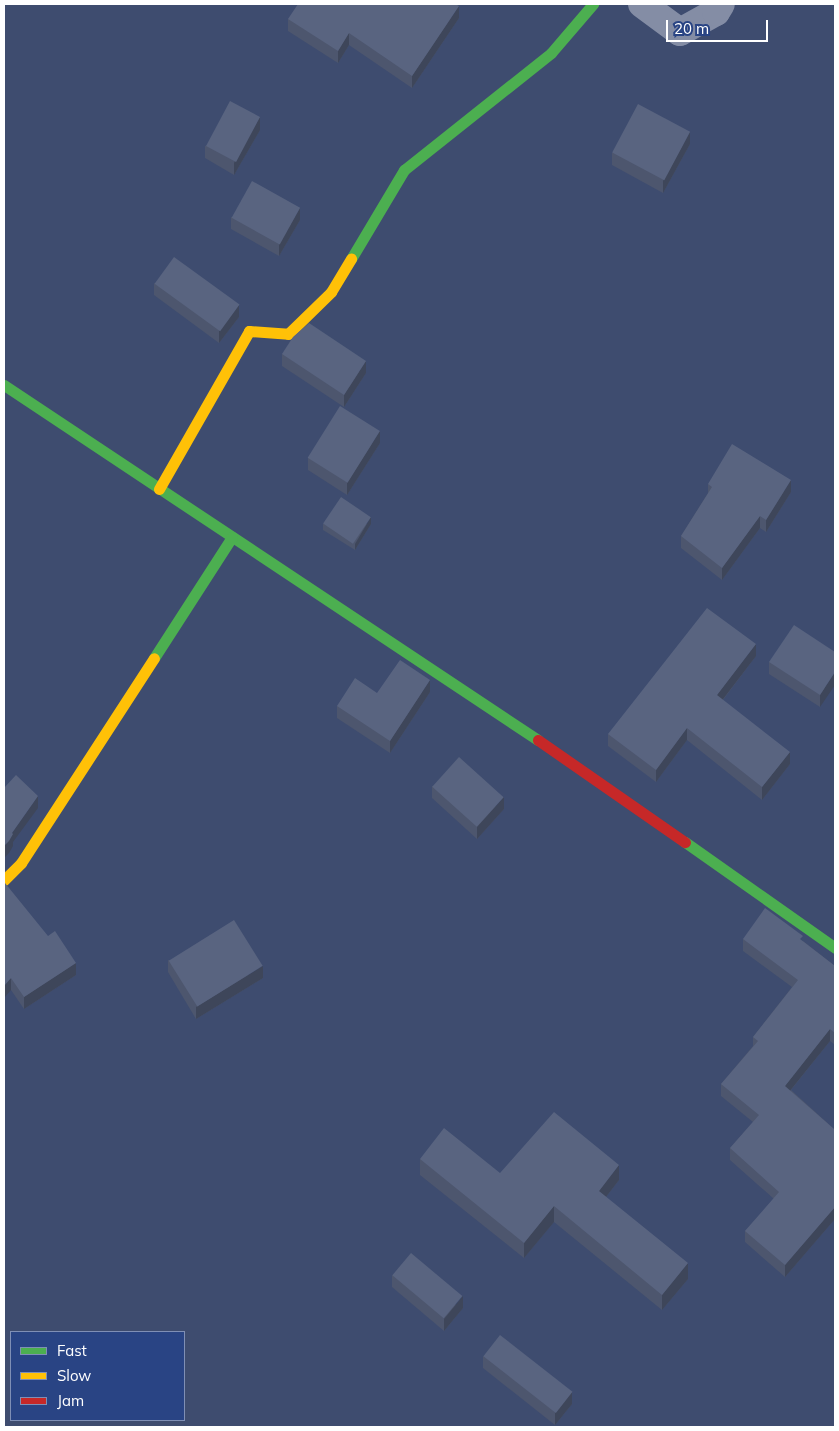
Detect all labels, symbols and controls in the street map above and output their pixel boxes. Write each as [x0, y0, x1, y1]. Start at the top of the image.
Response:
scale bar [669, 10, 772, 42]
text: 20 m [674, 19, 709, 38]
legend [10, 1331, 185, 1421]
text: Fast [57, 1341, 87, 1360]
text: Slow [57, 1366, 91, 1385]
text: Jam [57, 1391, 84, 1410]

